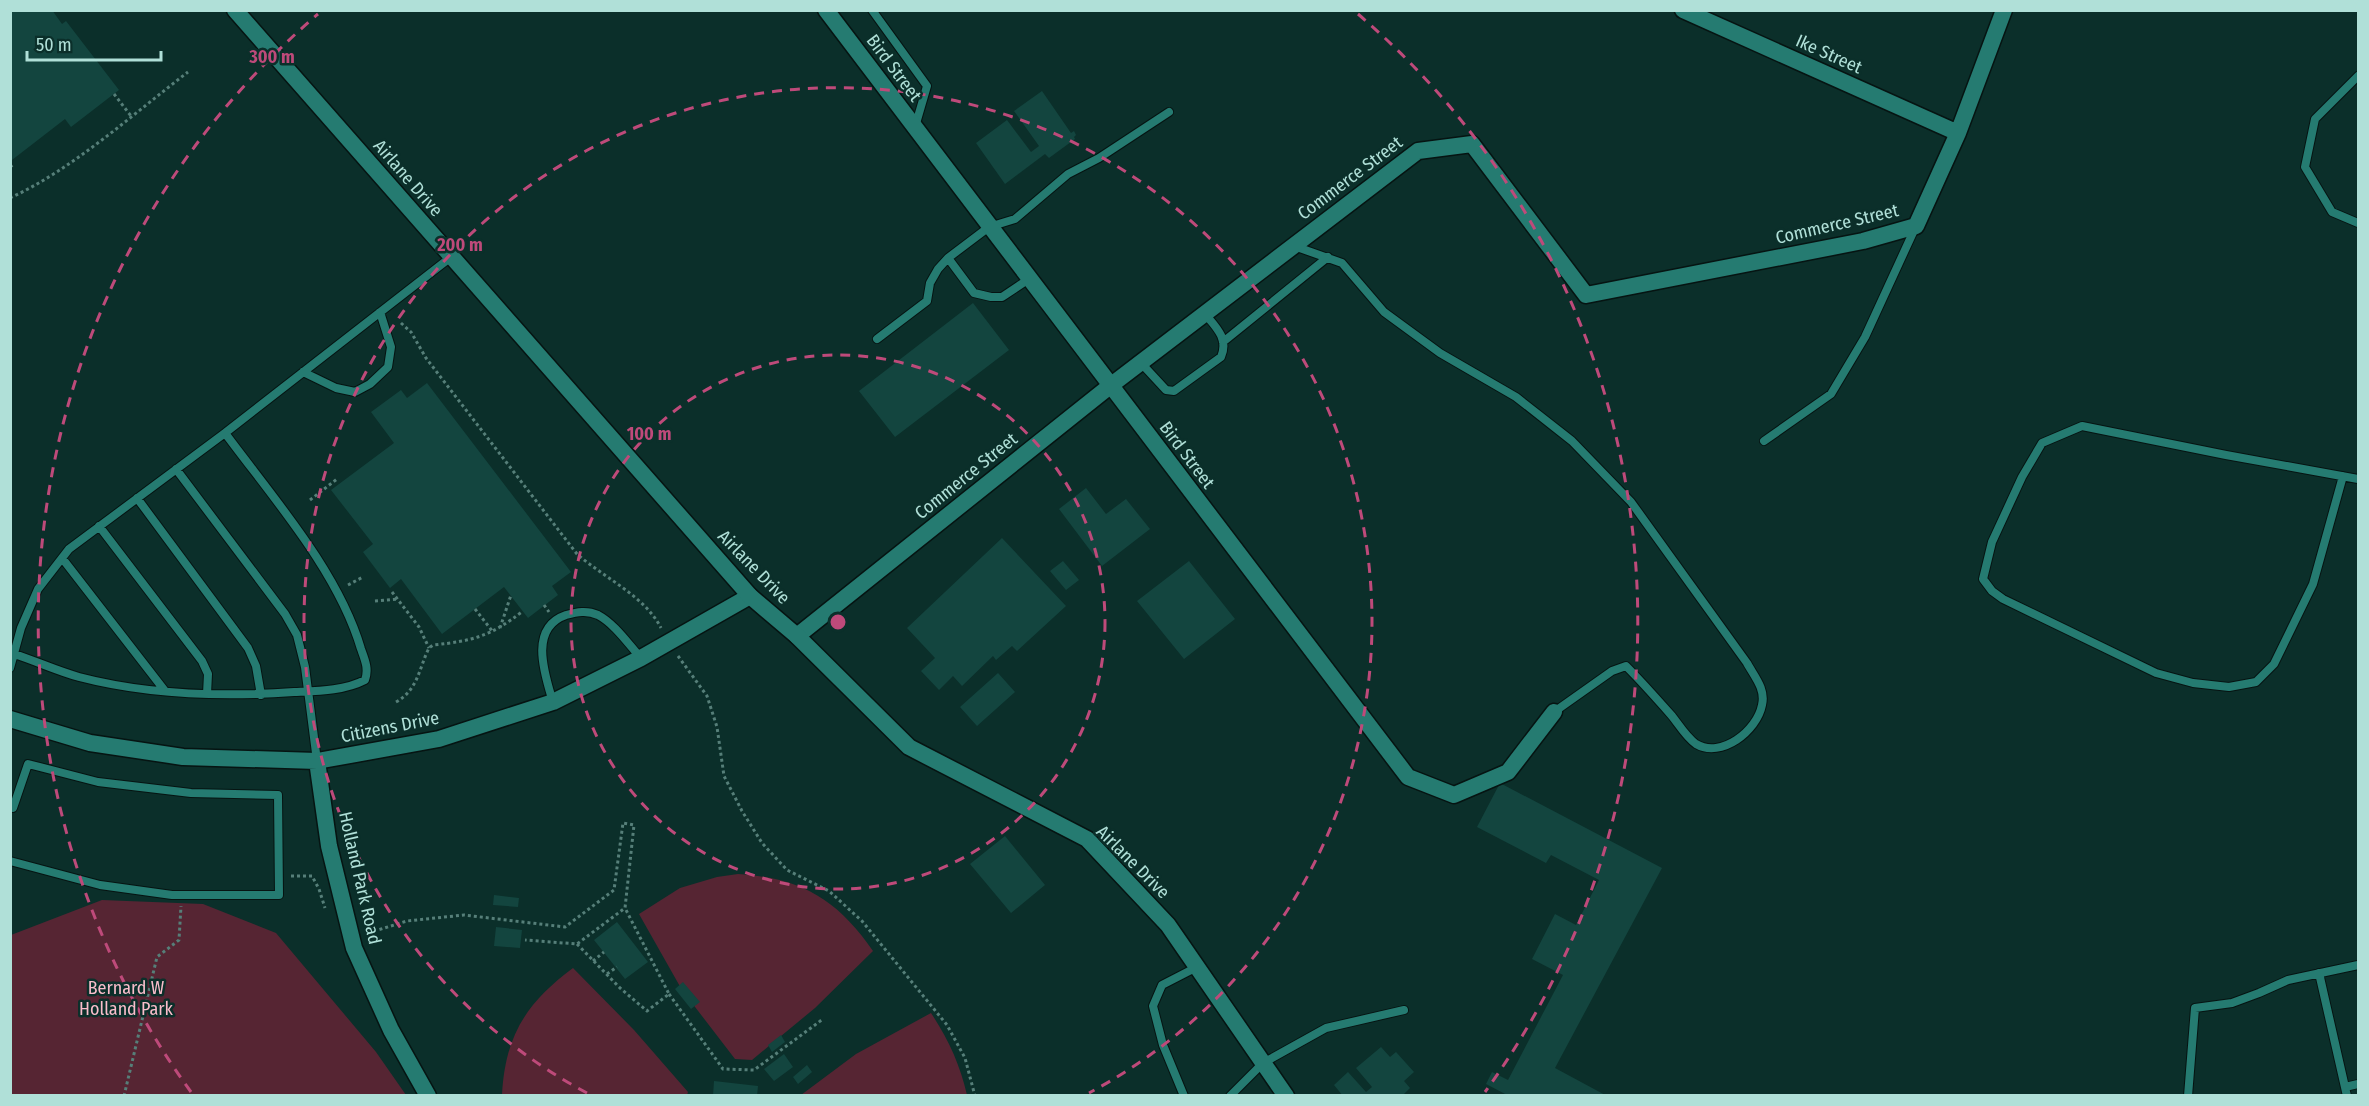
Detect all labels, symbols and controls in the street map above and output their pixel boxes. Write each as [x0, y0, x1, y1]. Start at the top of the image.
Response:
scale bar [27, 24, 160, 62]
street label: Bird Street [862, 30, 926, 106]
street label: Ike Street [1792, 30, 1866, 78]
text: 50 m [36, 34, 72, 56]
text: 300 m [248, 46, 295, 68]
street label: Commerce Street [1293, 131, 1407, 225]
street label: Airlane Drive [369, 135, 447, 221]
street label: Commerce Street [1773, 199, 1901, 249]
text: 200 m [436, 234, 483, 256]
street label: Bird Street [1155, 417, 1219, 493]
text: 100 m [627, 423, 671, 445]
street label: Commerce Street [910, 428, 1022, 524]
street label: Airlane Drive [713, 525, 795, 609]
centre of rings [828, 612, 848, 632]
street label: Citizens Drive [339, 707, 441, 747]
street label: Holland Park Road [334, 810, 386, 946]
street label: Airlane Drive [1092, 821, 1174, 903]
park label: Bernard W Holland Park [79, 977, 174, 1020]

